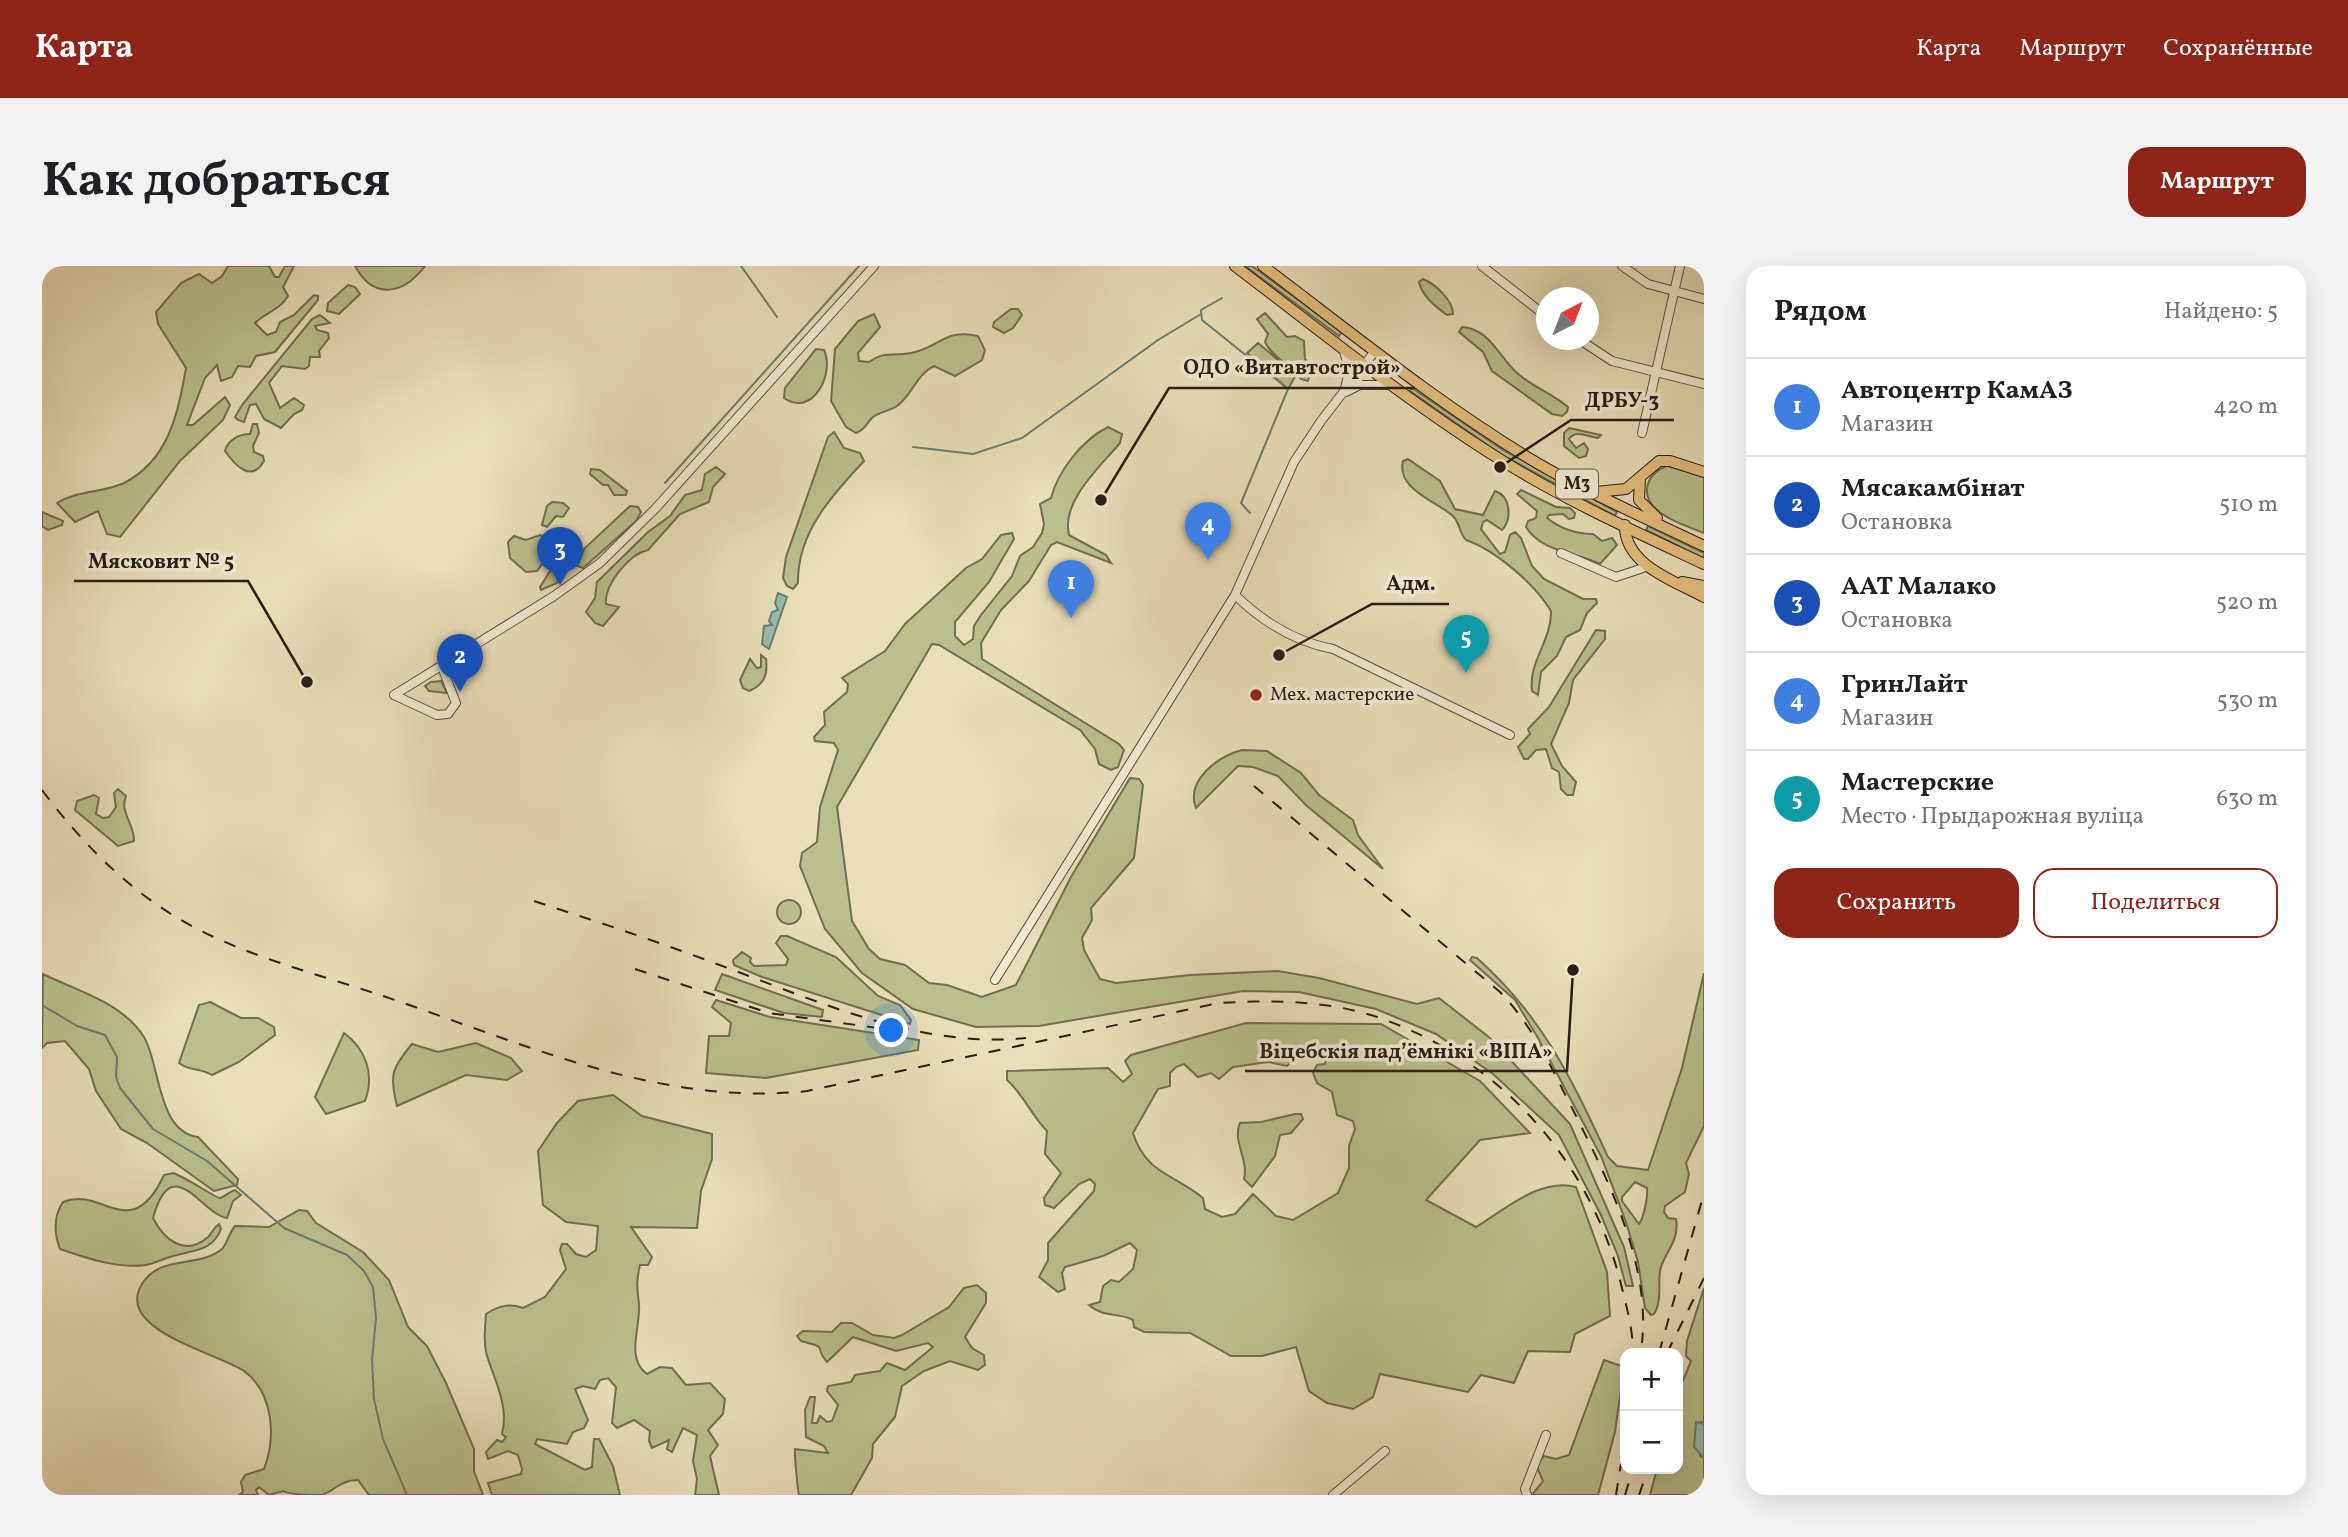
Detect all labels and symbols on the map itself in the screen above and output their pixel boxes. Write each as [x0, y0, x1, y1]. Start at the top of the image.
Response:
north arrow [1536, 287, 1599, 350]
callout: ОДО «Витавтострой» [1169, 346, 1415, 388]
text: ОДО «Витавтострой» [1183, 354, 1401, 383]
callout: ДРБУ-3 [1571, 378, 1674, 420]
text: ДРБУ-3 [1585, 387, 1659, 416]
road number: М3 [1556, 470, 1598, 498]
pin: 4 [1185, 502, 1231, 560]
pin: 3 [537, 527, 583, 585]
callout: Мясковит № 5 [74, 539, 248, 581]
text: Мясковит № 5 [88, 548, 234, 577]
pin: 1 [1048, 560, 1094, 618]
callout: Адм. [1372, 562, 1449, 604]
text: Адм. [1386, 570, 1436, 599]
pin: 5 [1443, 615, 1489, 673]
pin: 2 [437, 634, 483, 692]
place label: Мех. мастерские [1270, 682, 1414, 708]
marker: Мех. мастерские [1248, 687, 1264, 703]
your location [874, 1013, 908, 1047]
callout: Віцебскія падʼёмнікі «ВІПА» [1245, 1029, 1567, 1071]
text: Віцебскія падʼёмнікі «ВІПА» [1259, 1038, 1553, 1067]

